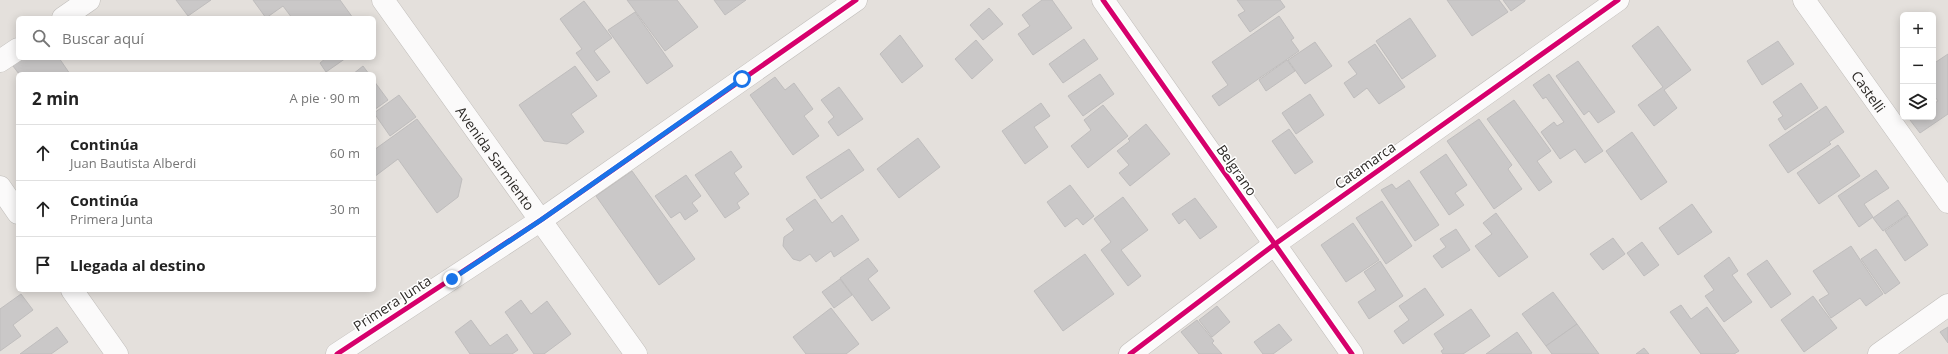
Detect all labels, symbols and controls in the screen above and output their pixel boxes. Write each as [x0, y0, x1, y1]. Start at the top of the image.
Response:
map controls [1900, 12, 1936, 120]
button: + [1900, 12, 1936, 48]
search box [16, 16, 376, 60]
icon: search [30, 27, 52, 49]
text: Buscar aquí [62, 28, 144, 48]
button: − [1900, 48, 1936, 84]
street label: Castelli [1848, 67, 1890, 116]
route start [733, 70, 751, 88]
button: layers [1900, 84, 1936, 120]
text: 2 min [32, 87, 79, 110]
text: A pie · 90 m [289, 89, 360, 107]
street label: Avenida Sarmiento [452, 102, 539, 214]
text: Continúa [70, 134, 139, 154]
street label: Catamarca [1331, 137, 1399, 193]
street label: Belgrano [1212, 141, 1262, 199]
icon: ahead [32, 142, 54, 164]
text: 60 m [330, 144, 360, 162]
text: Juan Bautista Alberdi [70, 154, 196, 172]
text: Continúa [70, 190, 139, 210]
icon: ahead [32, 198, 54, 220]
text: 30 m [330, 200, 360, 218]
text: Primera Junta [70, 210, 153, 228]
icon: arrive [32, 254, 54, 276]
text: Llegada al destino [70, 255, 205, 275]
route end [443, 270, 461, 288]
street label: Primera Junta [349, 271, 435, 335]

